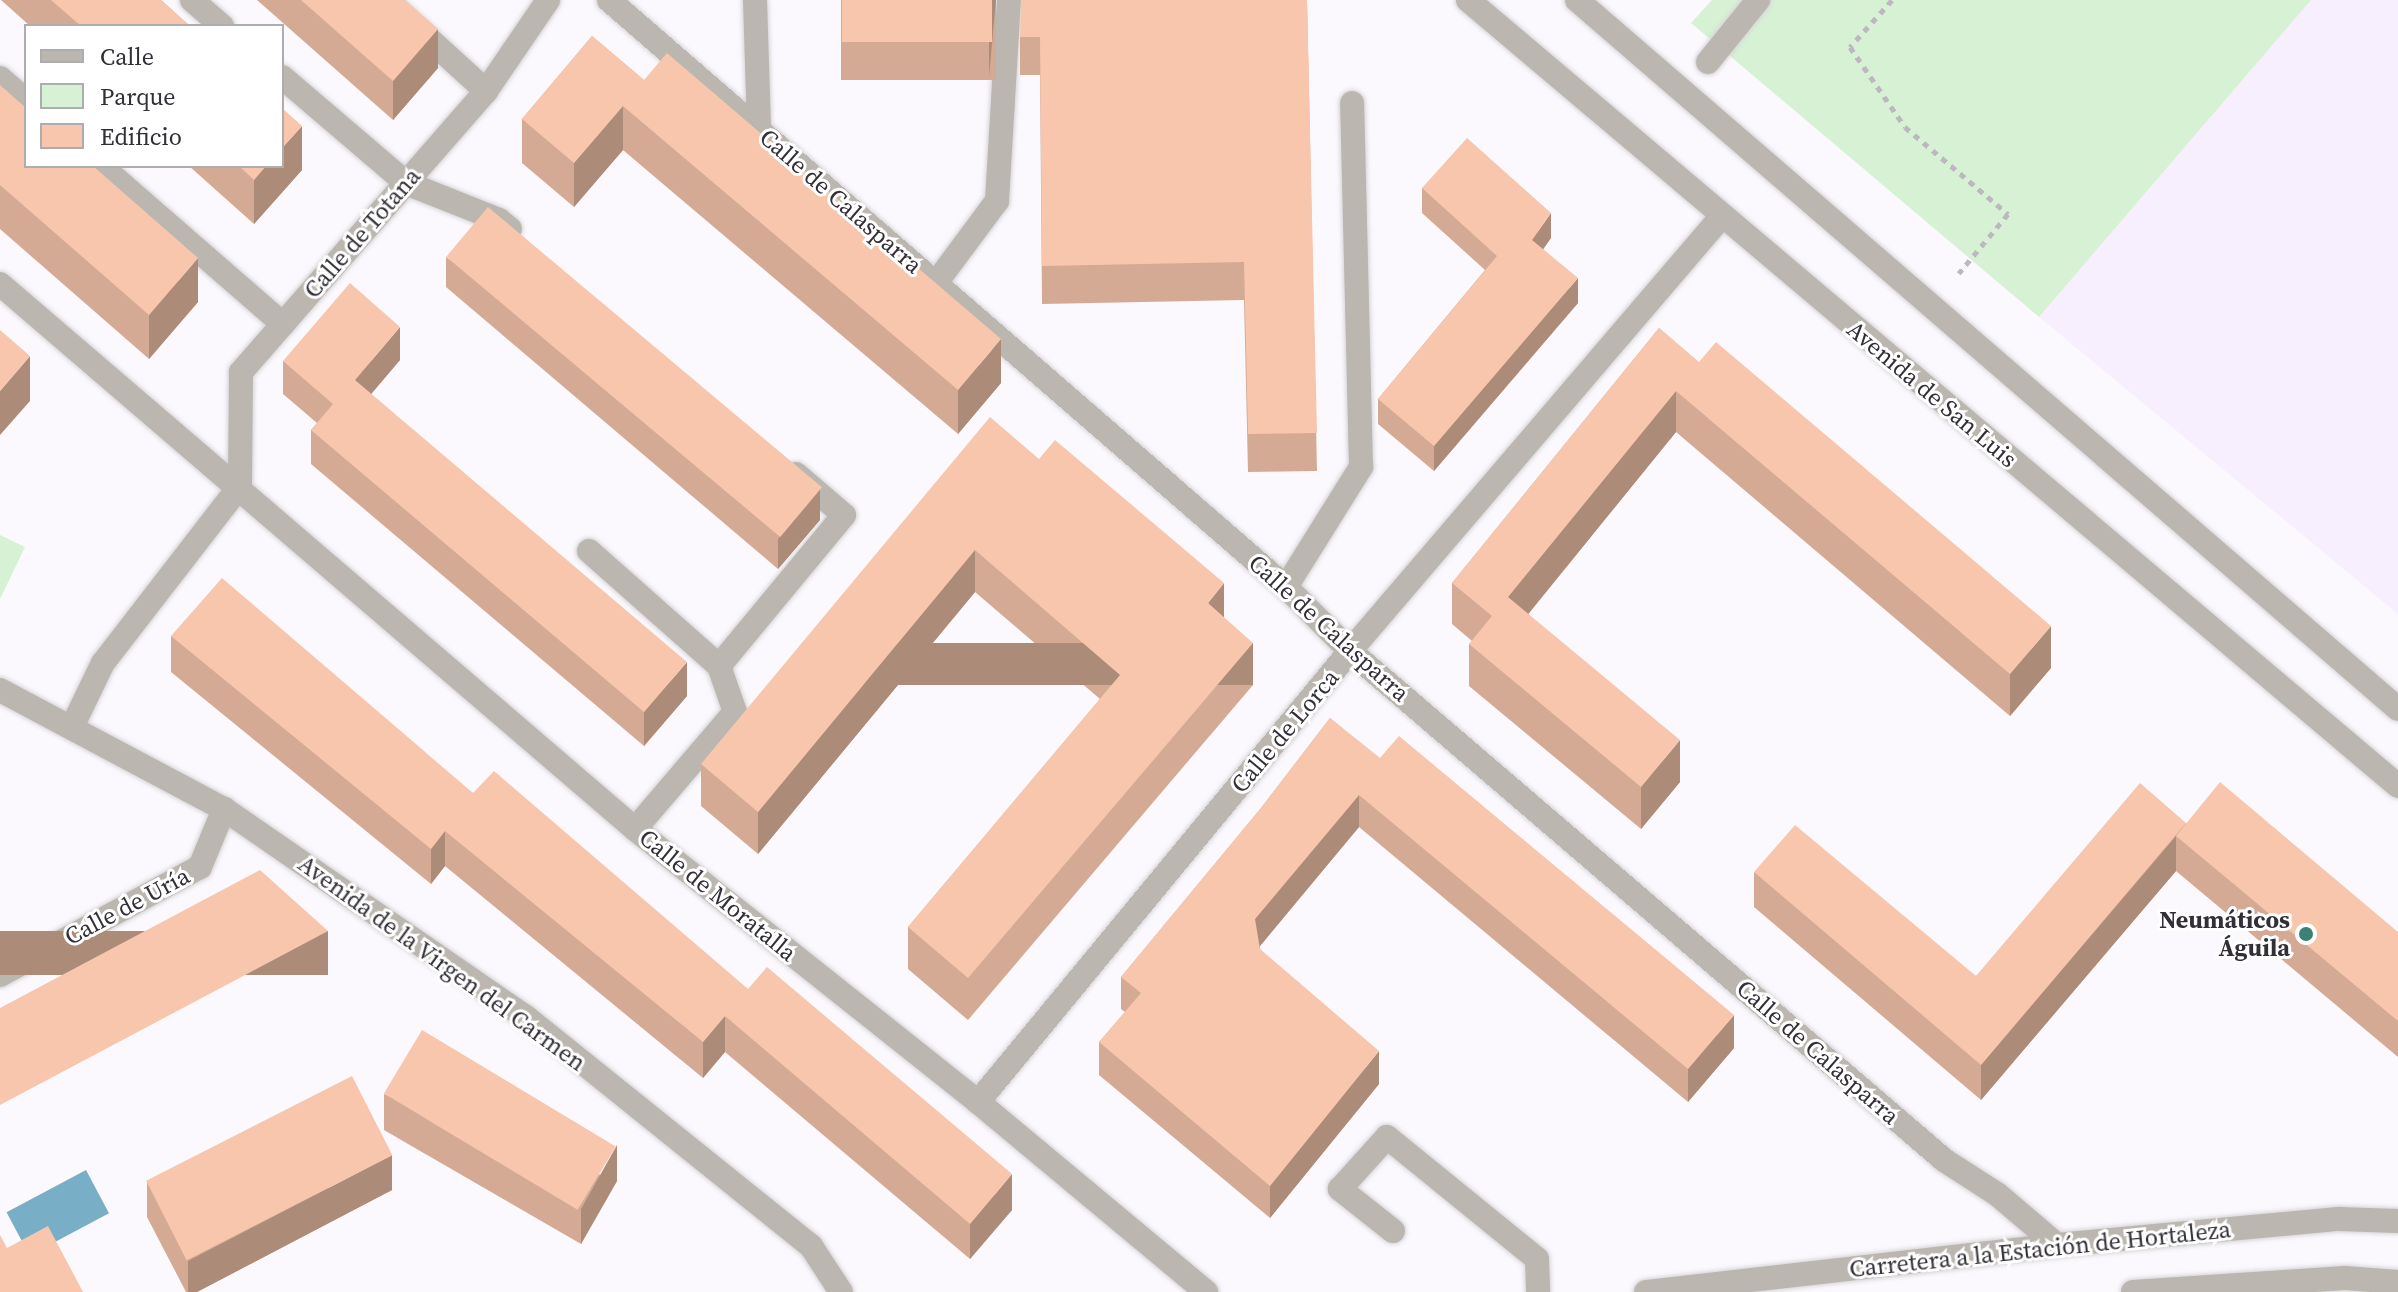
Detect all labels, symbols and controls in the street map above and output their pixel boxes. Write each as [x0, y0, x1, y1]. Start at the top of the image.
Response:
legend [24, 24, 284, 168]
text: Calle [100, 40, 154, 73]
text: Parque [100, 80, 176, 113]
text: Edificio [100, 120, 182, 153]
street label: Calle de Calasparra [754, 123, 928, 279]
street label: Calle de Totana [298, 162, 426, 304]
street label: Avenida de San Luis [1841, 315, 2023, 473]
street label: Calle de Calasparra [1243, 548, 1415, 708]
street label: Calle de Lorca [1225, 663, 1345, 799]
street label: Calle de Moratalla [634, 823, 802, 967]
street label: Avenida de la Virgen del Carmen [293, 849, 591, 1077]
street label: Calle de Uría [60, 861, 194, 951]
place label: Neumáticos Águila [2159, 906, 2290, 962]
marker: Neumáticos Águila [2297, 925, 2315, 943]
street label: Calle de Calasparra [1731, 974, 1905, 1130]
street label: Carretera a la Estación de Hortaleza [1848, 1215, 2232, 1283]

